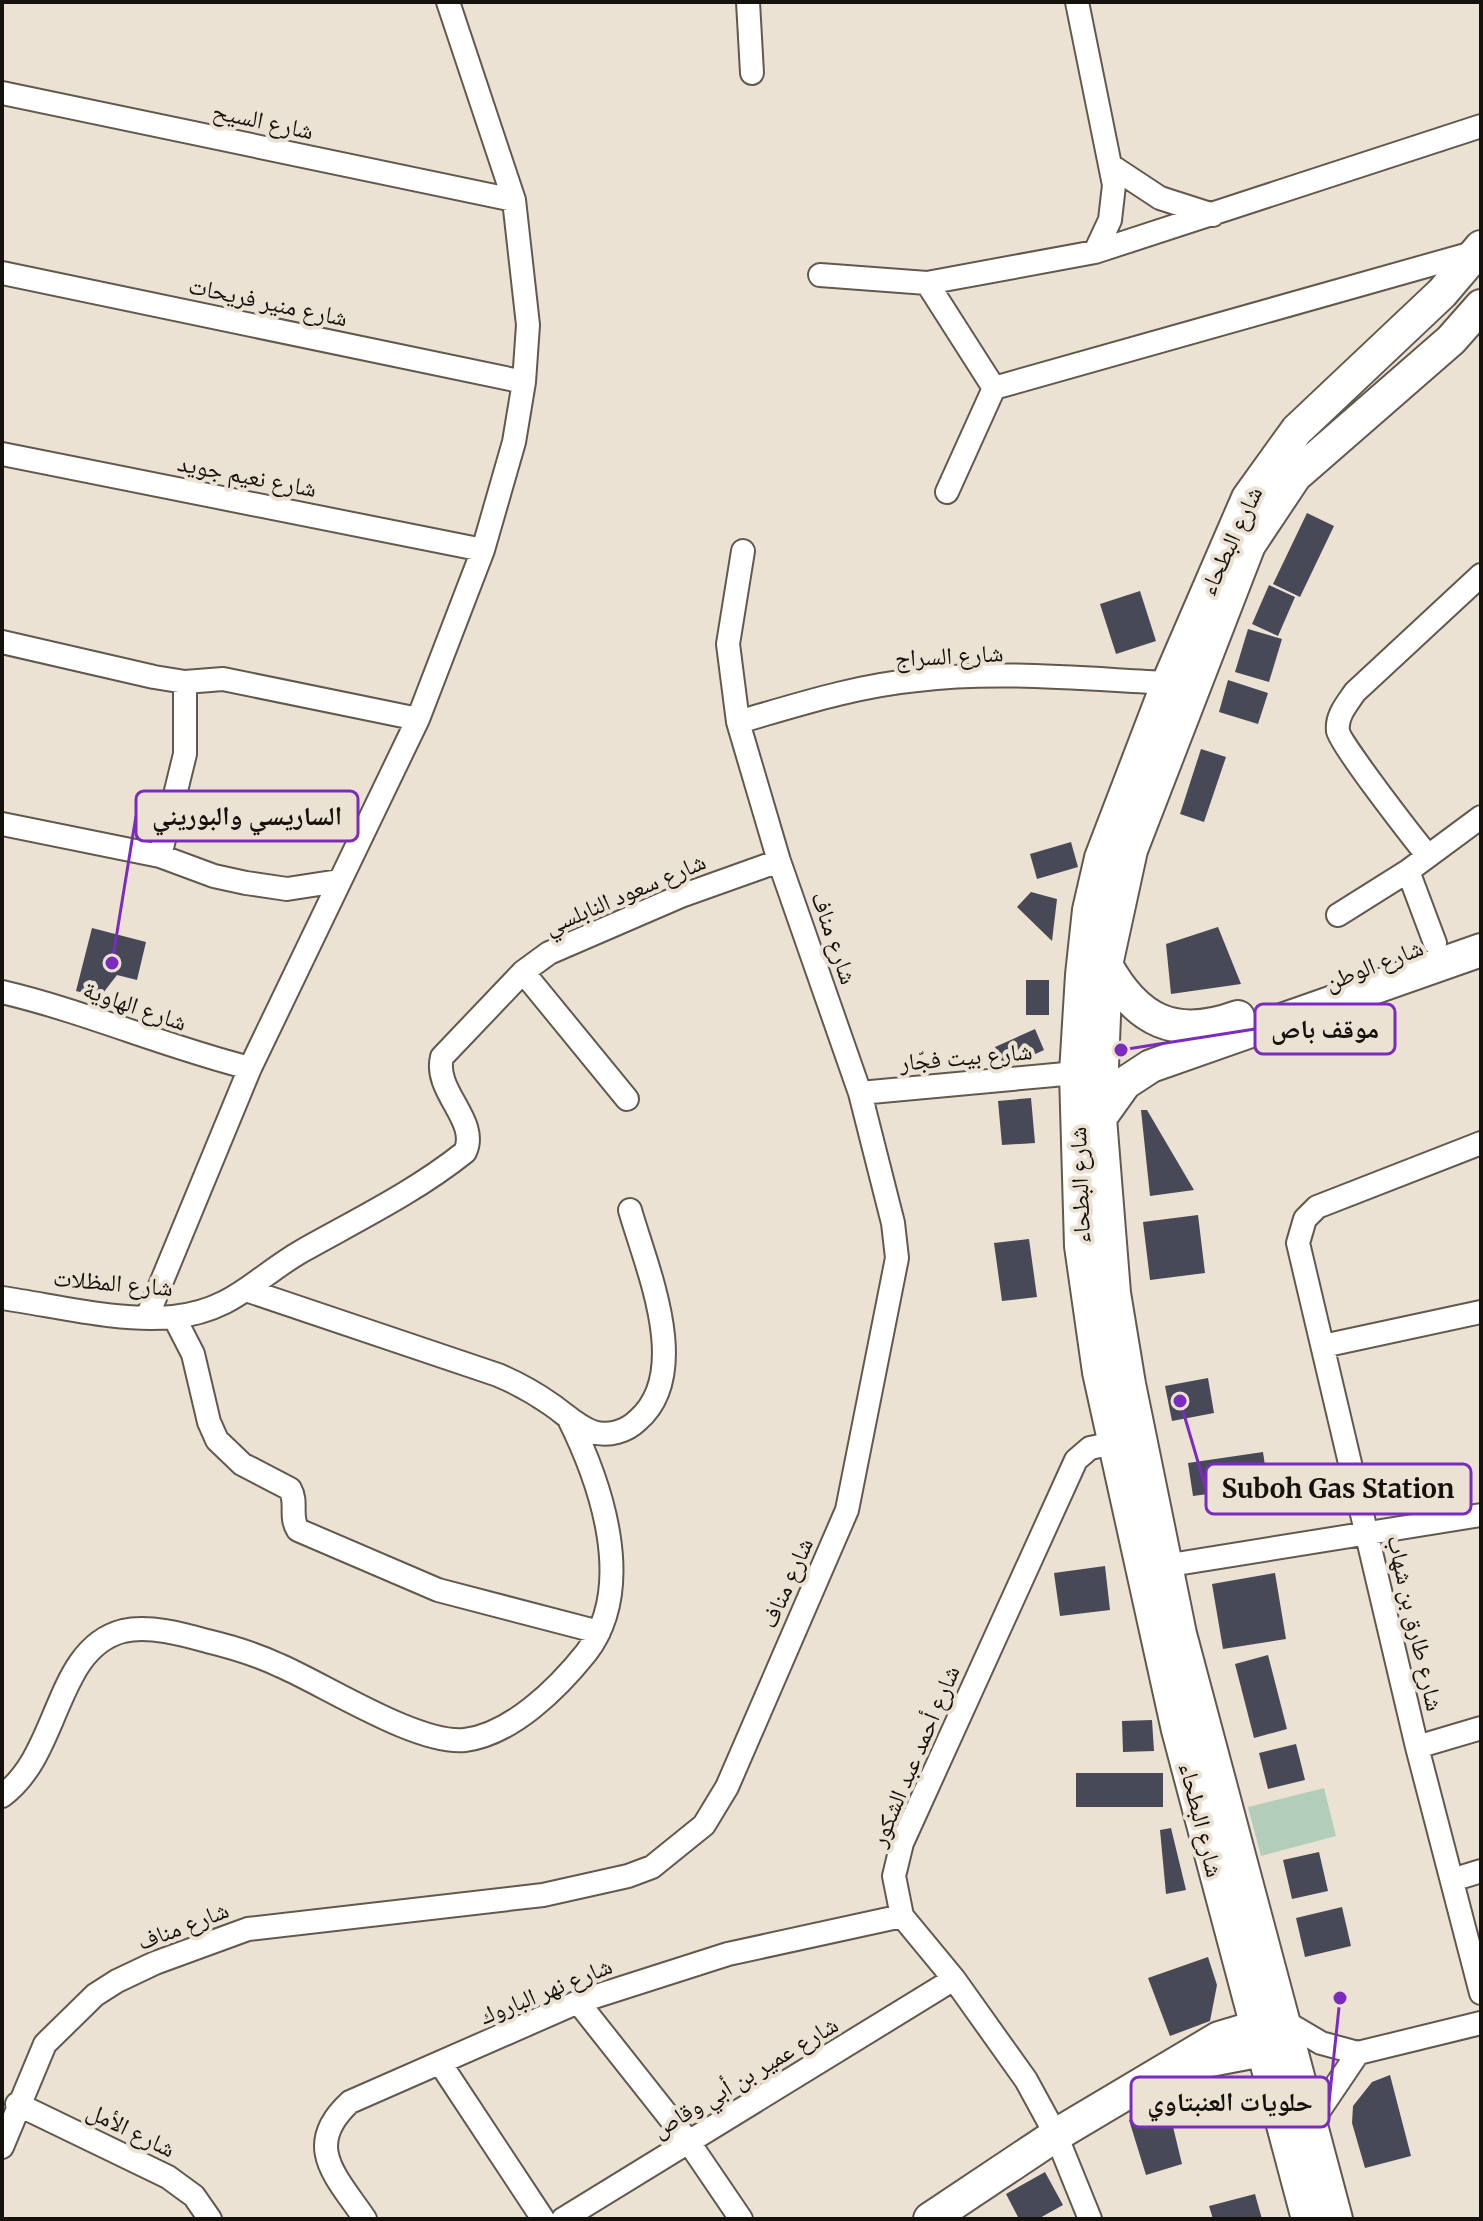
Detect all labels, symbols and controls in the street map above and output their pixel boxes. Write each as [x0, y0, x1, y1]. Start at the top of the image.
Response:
street label: شارع السيح [210, 95, 317, 146]
street label: شارع منير فريحات [186, 270, 351, 334]
street label: شارع نعيم جويد [175, 447, 319, 505]
street label: شارع البطحاء [1192, 481, 1269, 600]
street label: شارع السراج [894, 637, 1004, 674]
callout: الساريسي والبوريني [136, 791, 358, 841]
text: الساريسي والبوريني [152, 799, 342, 836]
street label: شارع سعود النابلسي [539, 846, 712, 945]
street label: شارع مناف [804, 888, 865, 988]
street label: شارع الوطن [1320, 932, 1428, 998]
street label: شارع الهاوية [79, 973, 191, 1038]
callout: موقف باص [1255, 1004, 1395, 1054]
text: موقف باص [1271, 1012, 1379, 1045]
street label: شارع بيت فجّار [897, 1035, 1034, 1078]
street label: شارع البطحاء [1062, 1126, 1097, 1244]
street label: شارع المظلات [52, 1262, 174, 1303]
callout: Suboh Gas Station [1206, 1464, 1471, 1514]
text: Suboh Gas Station [1222, 1472, 1455, 1505]
street label: شارع طارق بن شهاب [1380, 1532, 1451, 1714]
street label: شارع مناف [753, 1533, 820, 1633]
street label: شارع أحمد عبد الشكور [862, 1661, 967, 1852]
street label: شارع البطحاء [1172, 1759, 1231, 1880]
street label: شارع مناف [133, 1894, 233, 1957]
street label: شارع نهر الباروك [475, 1950, 617, 2031]
street label: شارع عمير بن أبي وقاص [646, 2009, 846, 2148]
callout: حلويات العنبتاوي [1131, 2077, 1329, 2127]
text: حلويات العنبتاوي [1147, 2085, 1313, 2122]
street label: شارع الأمل [82, 2095, 181, 2164]

